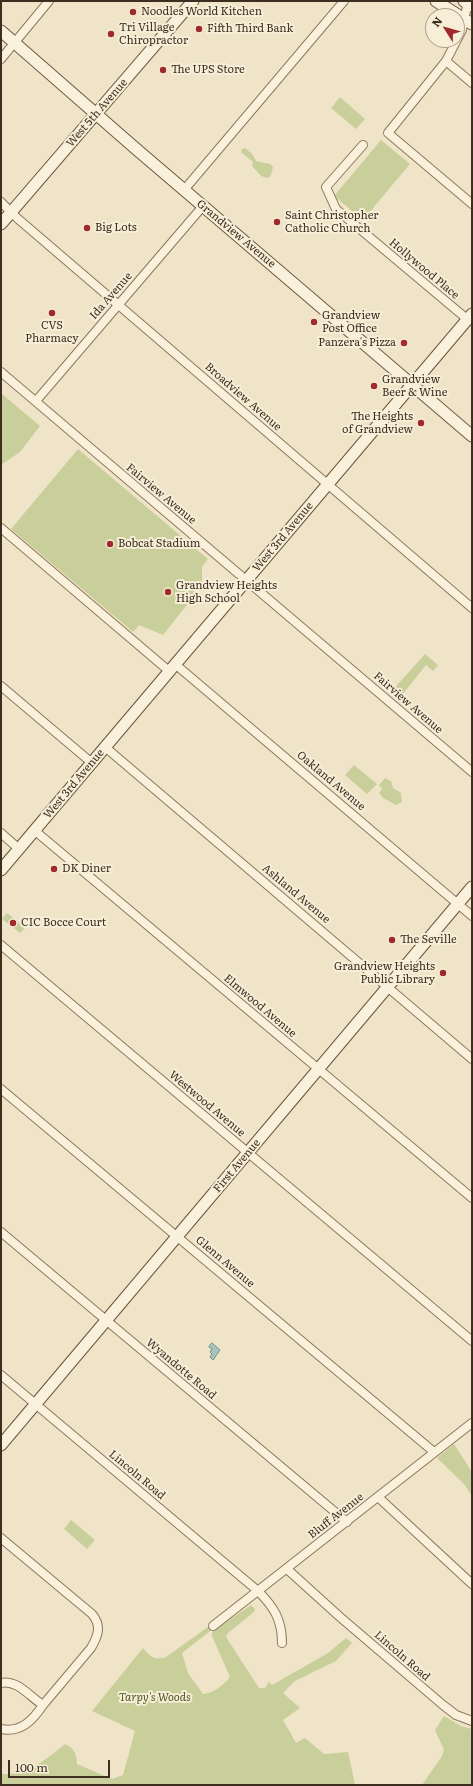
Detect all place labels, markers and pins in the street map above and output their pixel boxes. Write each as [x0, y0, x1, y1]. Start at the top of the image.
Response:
place label: Noodles World Kitchen [141, 5, 262, 19]
marker: Noodles World Kitchen [128, 7, 138, 17]
place label: Tri Village Chiropractor [119, 21, 188, 47]
place label: Fifth Third Bank [207, 22, 293, 36]
marker: Fifth Third Bank [194, 24, 204, 34]
marker: Tri Village Chiropractor [106, 29, 116, 39]
place label: The UPS Store [171, 63, 245, 77]
marker: The UPS Store [158, 65, 168, 75]
place label: Saint Christopher Catholic Church [285, 209, 378, 235]
marker: Saint Christopher Catholic Church [272, 217, 282, 227]
place label: Big Lots [95, 221, 137, 235]
marker: Big Lots [82, 223, 92, 233]
marker: CVS Pharmacy [47, 308, 57, 318]
place label: Grandview Post Office [322, 309, 380, 335]
marker: Grandview Post Office [309, 317, 319, 327]
place label: CVS Pharmacy [25, 319, 79, 345]
place label: Panzera's Pizza [318, 336, 396, 350]
marker: Panzera's Pizza [399, 338, 409, 348]
place label: Grandview Beer & Wine [382, 373, 447, 399]
marker: Grandview Beer & Wine [369, 381, 379, 391]
place label: The Heights of Grandview [342, 410, 413, 436]
marker: The Heights of Grandview [416, 418, 426, 428]
place label: Bobcat Stadium [118, 537, 200, 551]
marker: Bobcat Stadium [105, 539, 115, 549]
place label: Grandview Heights High School [176, 579, 277, 605]
marker: Grandview Heights High School [163, 587, 173, 597]
place label: DK Diner [62, 862, 111, 876]
marker: DK Diner [49, 864, 59, 874]
place label: CIC Bocce Court [21, 916, 106, 930]
marker: CIC Bocce Court [8, 918, 18, 928]
place label: The Seville [400, 933, 457, 947]
marker: The Seville [387, 935, 397, 945]
place label: Grandview Heights Public Library [334, 960, 435, 986]
marker: Grandview Heights Public Library [438, 968, 448, 978]

